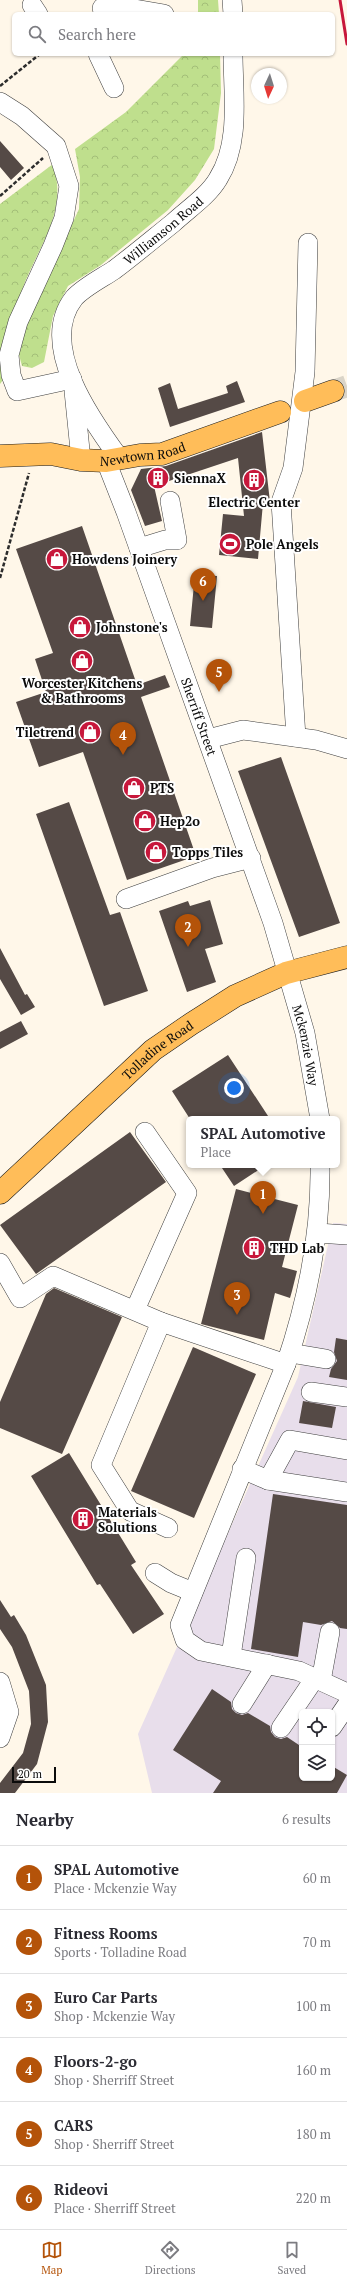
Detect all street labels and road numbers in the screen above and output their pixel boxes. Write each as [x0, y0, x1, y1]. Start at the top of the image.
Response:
street label: Williamson Road [120, 192, 207, 269]
street label: Newtown Road [100, 437, 188, 470]
street label: Sherriff Street [177, 675, 221, 758]
street label: Mckenzie Way [288, 1002, 323, 1088]
street label: Tolladine Road [118, 1016, 197, 1084]

